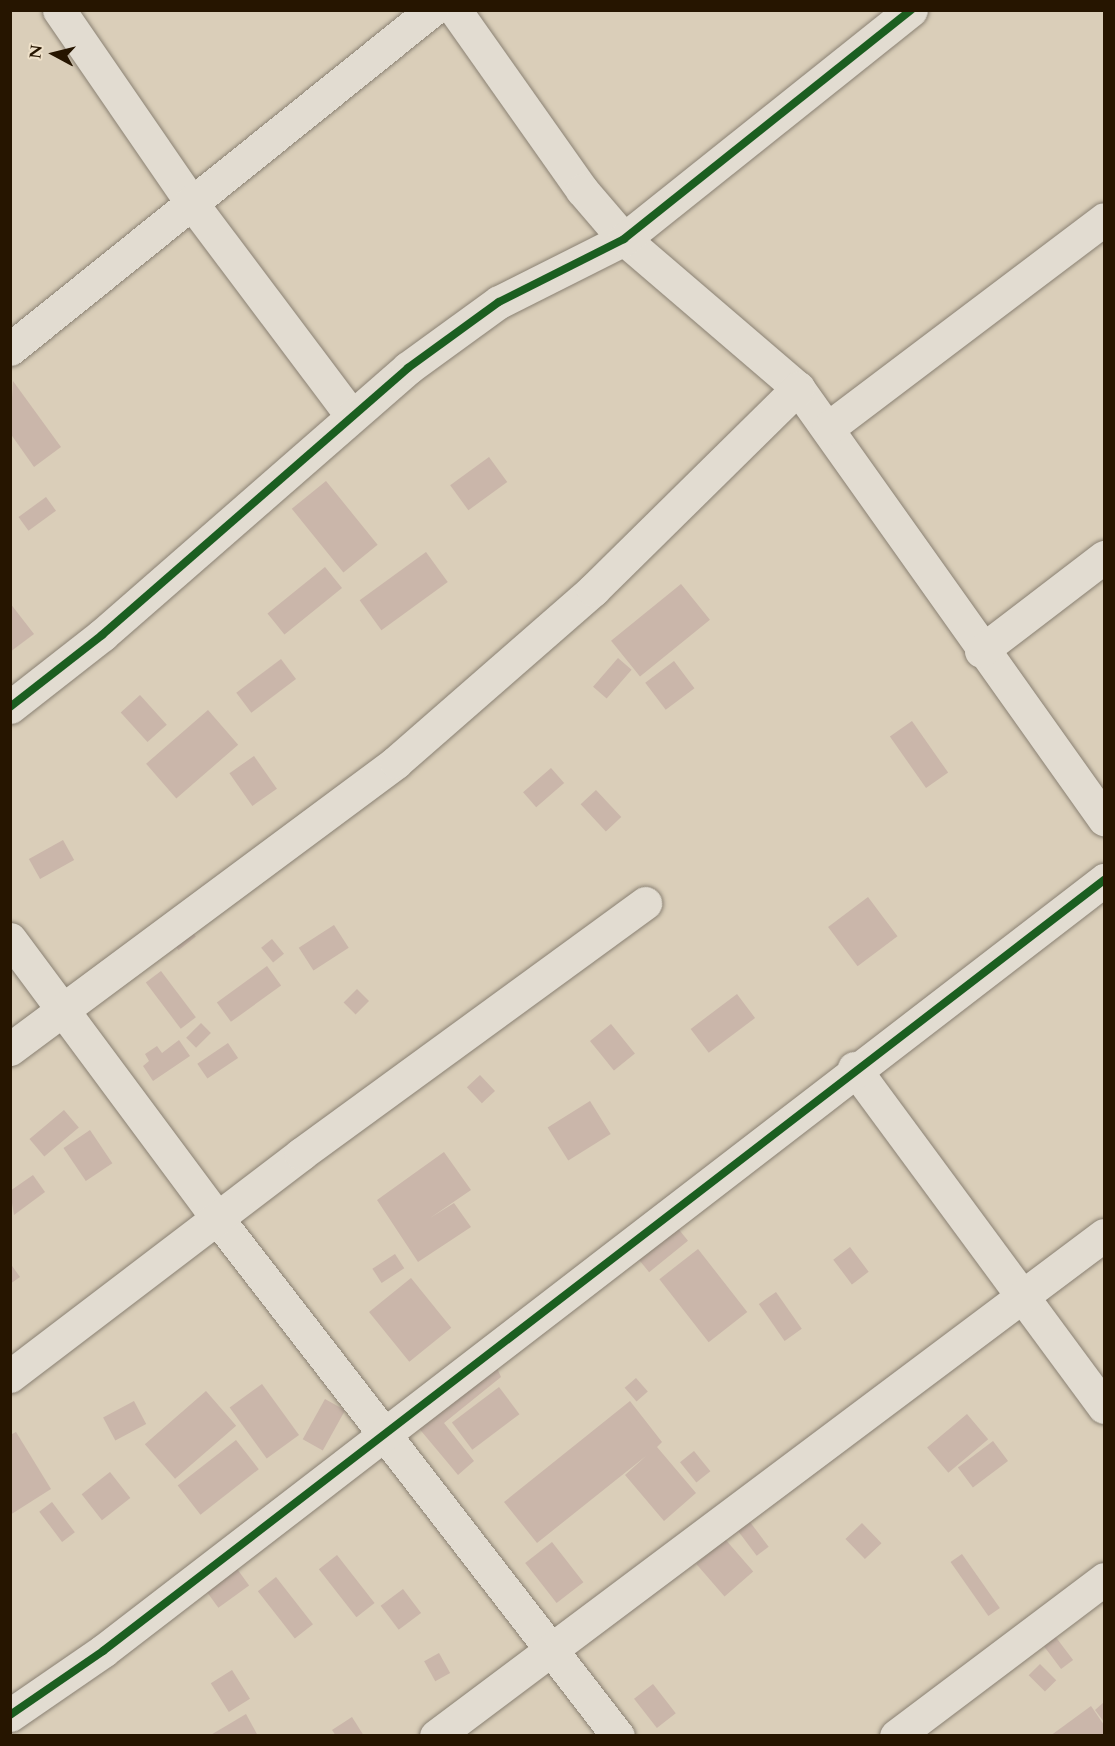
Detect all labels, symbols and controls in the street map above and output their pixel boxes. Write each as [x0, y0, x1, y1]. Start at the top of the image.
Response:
north arrow [24, 24, 84, 84]
text: N [24, 44, 48, 60]

